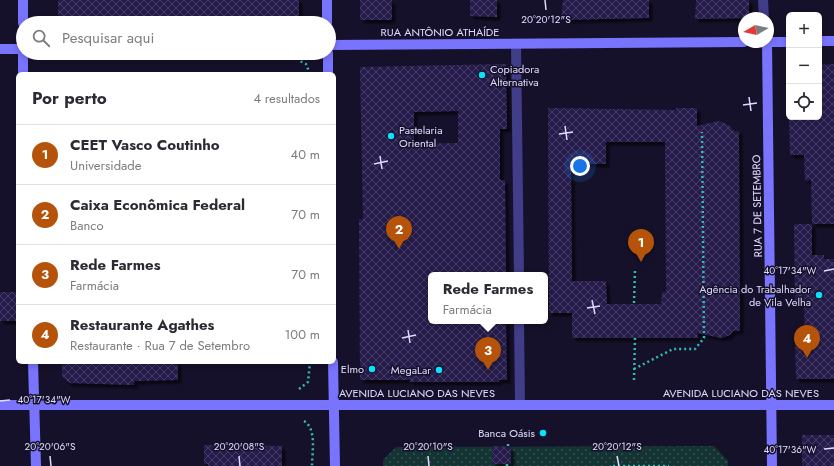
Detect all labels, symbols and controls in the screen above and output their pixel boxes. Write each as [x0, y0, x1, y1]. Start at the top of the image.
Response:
text: 20°20'12"S [521, 12, 571, 27]
north arrow [738, 12, 774, 48]
map controls [786, 12, 822, 120]
button: + [786, 12, 822, 48]
search box [16, 16, 336, 60]
street label: RUA ANTÔNIO ATHAÍDE [381, 24, 499, 40]
icon: search [30, 27, 52, 49]
text: Pesquisar aqui [62, 27, 154, 49]
button: − [786, 48, 822, 84]
place label: Copiadora Alternativa [490, 61, 539, 90]
marker: Copiadora Alternativa [477, 70, 487, 80]
button: locate [786, 84, 822, 120]
text: Por perto [32, 86, 107, 110]
text: 4 resultados [253, 89, 320, 108]
place label: Pastelaria Oriental [399, 122, 442, 151]
marker: Pastelaria Oriental [386, 131, 396, 141]
text: CEET Vasco Coutinho [70, 134, 220, 156]
text: 1 [42, 145, 48, 164]
text: 40 m [291, 145, 320, 164]
street label: RUA 7 DE SETEMBRO [748, 154, 766, 257]
text: Universidade [70, 156, 141, 175]
your location [570, 156, 590, 176]
text: Caixa Econômica Federal [70, 194, 245, 216]
text: 2 [41, 205, 49, 224]
text: 70 m [291, 205, 320, 224]
text: Banco [70, 216, 104, 235]
pin: 2 [386, 216, 412, 249]
pin: 1 [628, 229, 654, 262]
text: Rede Farmes [70, 254, 160, 276]
text: 40°17'34"W [763, 263, 817, 278]
text: 3 [41, 265, 49, 284]
text: 70 m [291, 265, 320, 284]
popup [428, 272, 548, 324]
text: Farmácia [70, 276, 119, 295]
text: Rede Farmes [443, 278, 533, 300]
place label: Agência do Trabalhador de Vila Velha [699, 281, 811, 310]
marker: Agência do Trabalhador de Vila Velha [814, 290, 824, 300]
text: Farmácia [443, 300, 492, 319]
text: Restaurante Agathes [70, 314, 214, 336]
text: 4 [40, 325, 50, 344]
text: 100 m [285, 325, 320, 344]
pin: 4 [794, 325, 820, 358]
text: Restaurante · Rua 7 de Setembro [70, 336, 250, 355]
pin: 3 [475, 337, 501, 370]
place label: Elmo [341, 361, 364, 377]
place label: MegaLar [391, 362, 431, 378]
marker: Elmo [367, 364, 377, 374]
marker: MegaLar [434, 365, 444, 375]
street label: AVENIDA LUCIANO DAS NEVES [339, 385, 495, 401]
street label: AVENIDA LUCIANO DAS NEVES [663, 385, 819, 401]
text: 40°17'34"W [17, 392, 71, 407]
place label: Banca Oásis [478, 425, 536, 441]
marker: Banca Oásis [538, 428, 548, 438]
text: 20°20'06"S [25, 439, 76, 454]
text: 20°20'08"S [214, 439, 265, 454]
text: 20°20'10"S [403, 439, 453, 454]
text: 20°20'12"S [592, 439, 642, 454]
text: 40°17'36"W [764, 442, 817, 457]

